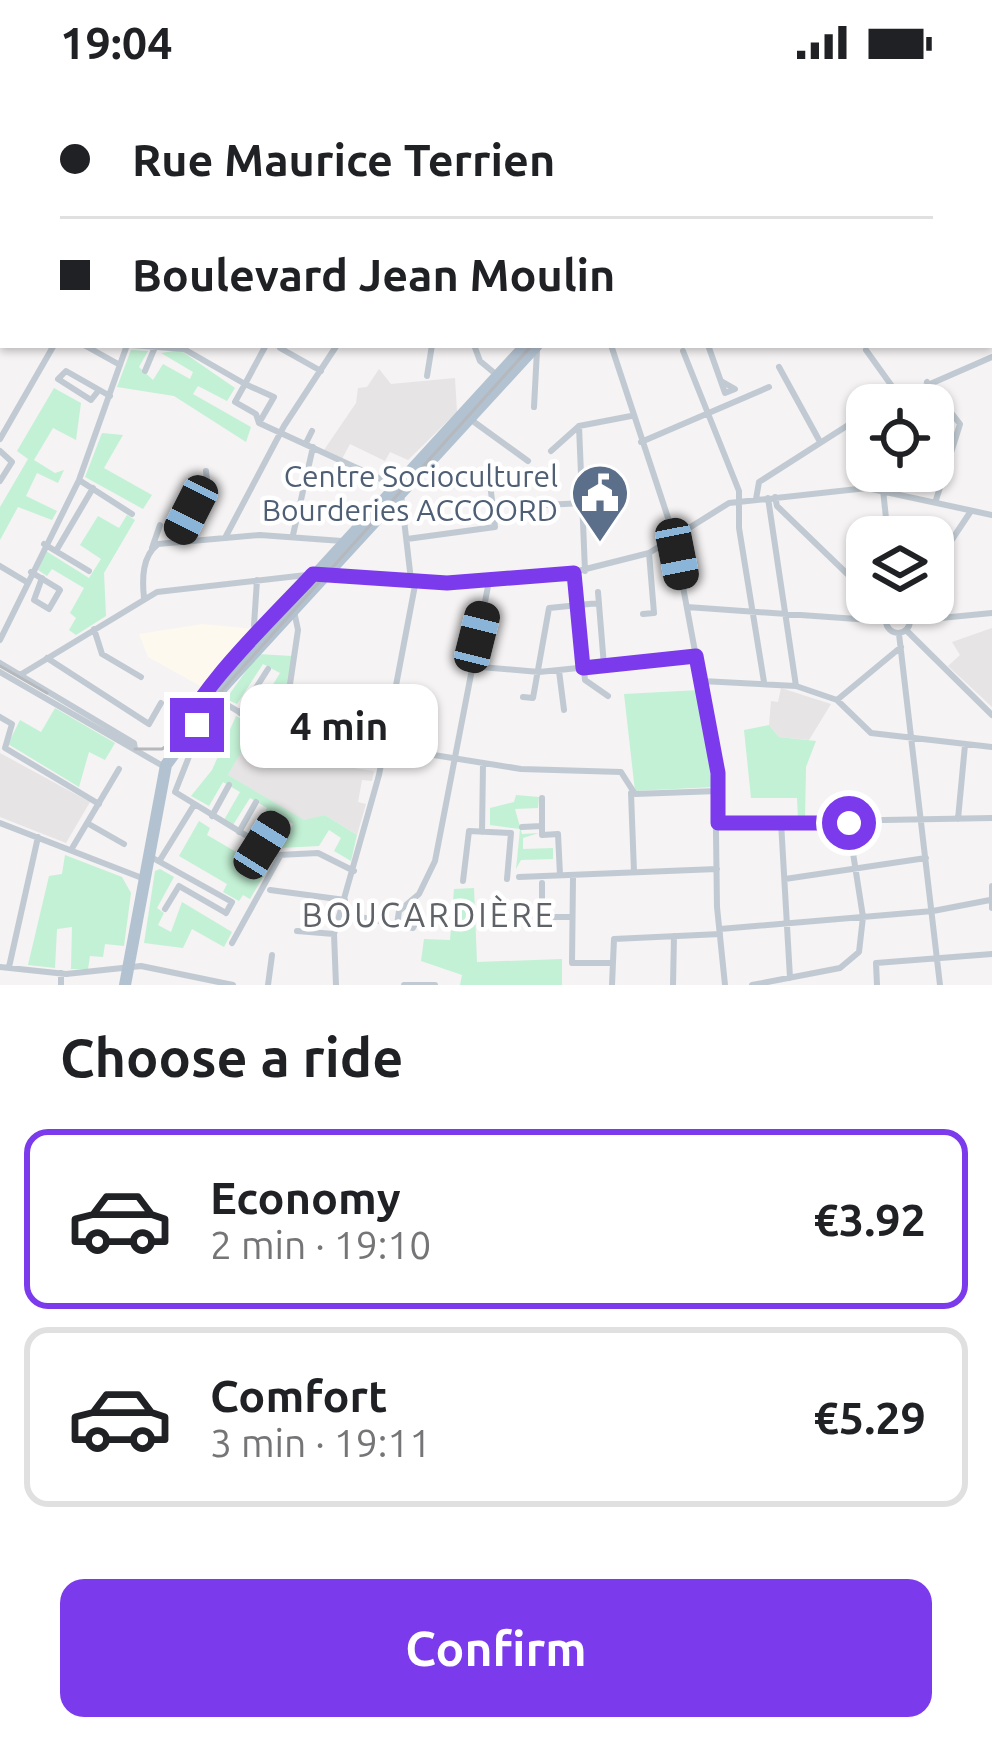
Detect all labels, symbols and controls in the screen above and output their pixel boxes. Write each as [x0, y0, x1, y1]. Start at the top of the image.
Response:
text: 19:04 [60, 17, 173, 68]
text: Rue Maurice Terrien [132, 134, 555, 185]
text: Boulevard Jean Moulin [132, 249, 615, 300]
map controls [846, 384, 954, 624]
button: locate [846, 384, 954, 492]
place label: Centre Socioculturel Bourderies ACCOORD [262, 459, 558, 527]
public building icon: Centre Socioculturel Bourderies ACCOORD [569, 462, 631, 544]
car [159, 470, 223, 550]
car [652, 515, 702, 593]
button: layers [846, 516, 954, 624]
car [451, 598, 503, 676]
callout: 4 min [239, 683, 437, 767]
route end [170, 698, 224, 752]
text: 4 min [290, 704, 388, 747]
route start [822, 796, 876, 850]
car [228, 805, 296, 885]
district label: BOUCARDIÈRE [302, 894, 556, 933]
text: Choose a ride [60, 1027, 403, 1087]
icon: car [66, 1165, 174, 1273]
text: Economy [210, 1172, 401, 1223]
text: €3.92 [813, 1194, 926, 1245]
text: 2 min · 19:10 [210, 1223, 431, 1266]
icon: car [66, 1363, 174, 1471]
text: Comfort [210, 1370, 387, 1421]
text: €5.29 [813, 1392, 926, 1443]
text: 3 min · 19:11 [210, 1421, 431, 1464]
button: Confirm [60, 1579, 932, 1717]

